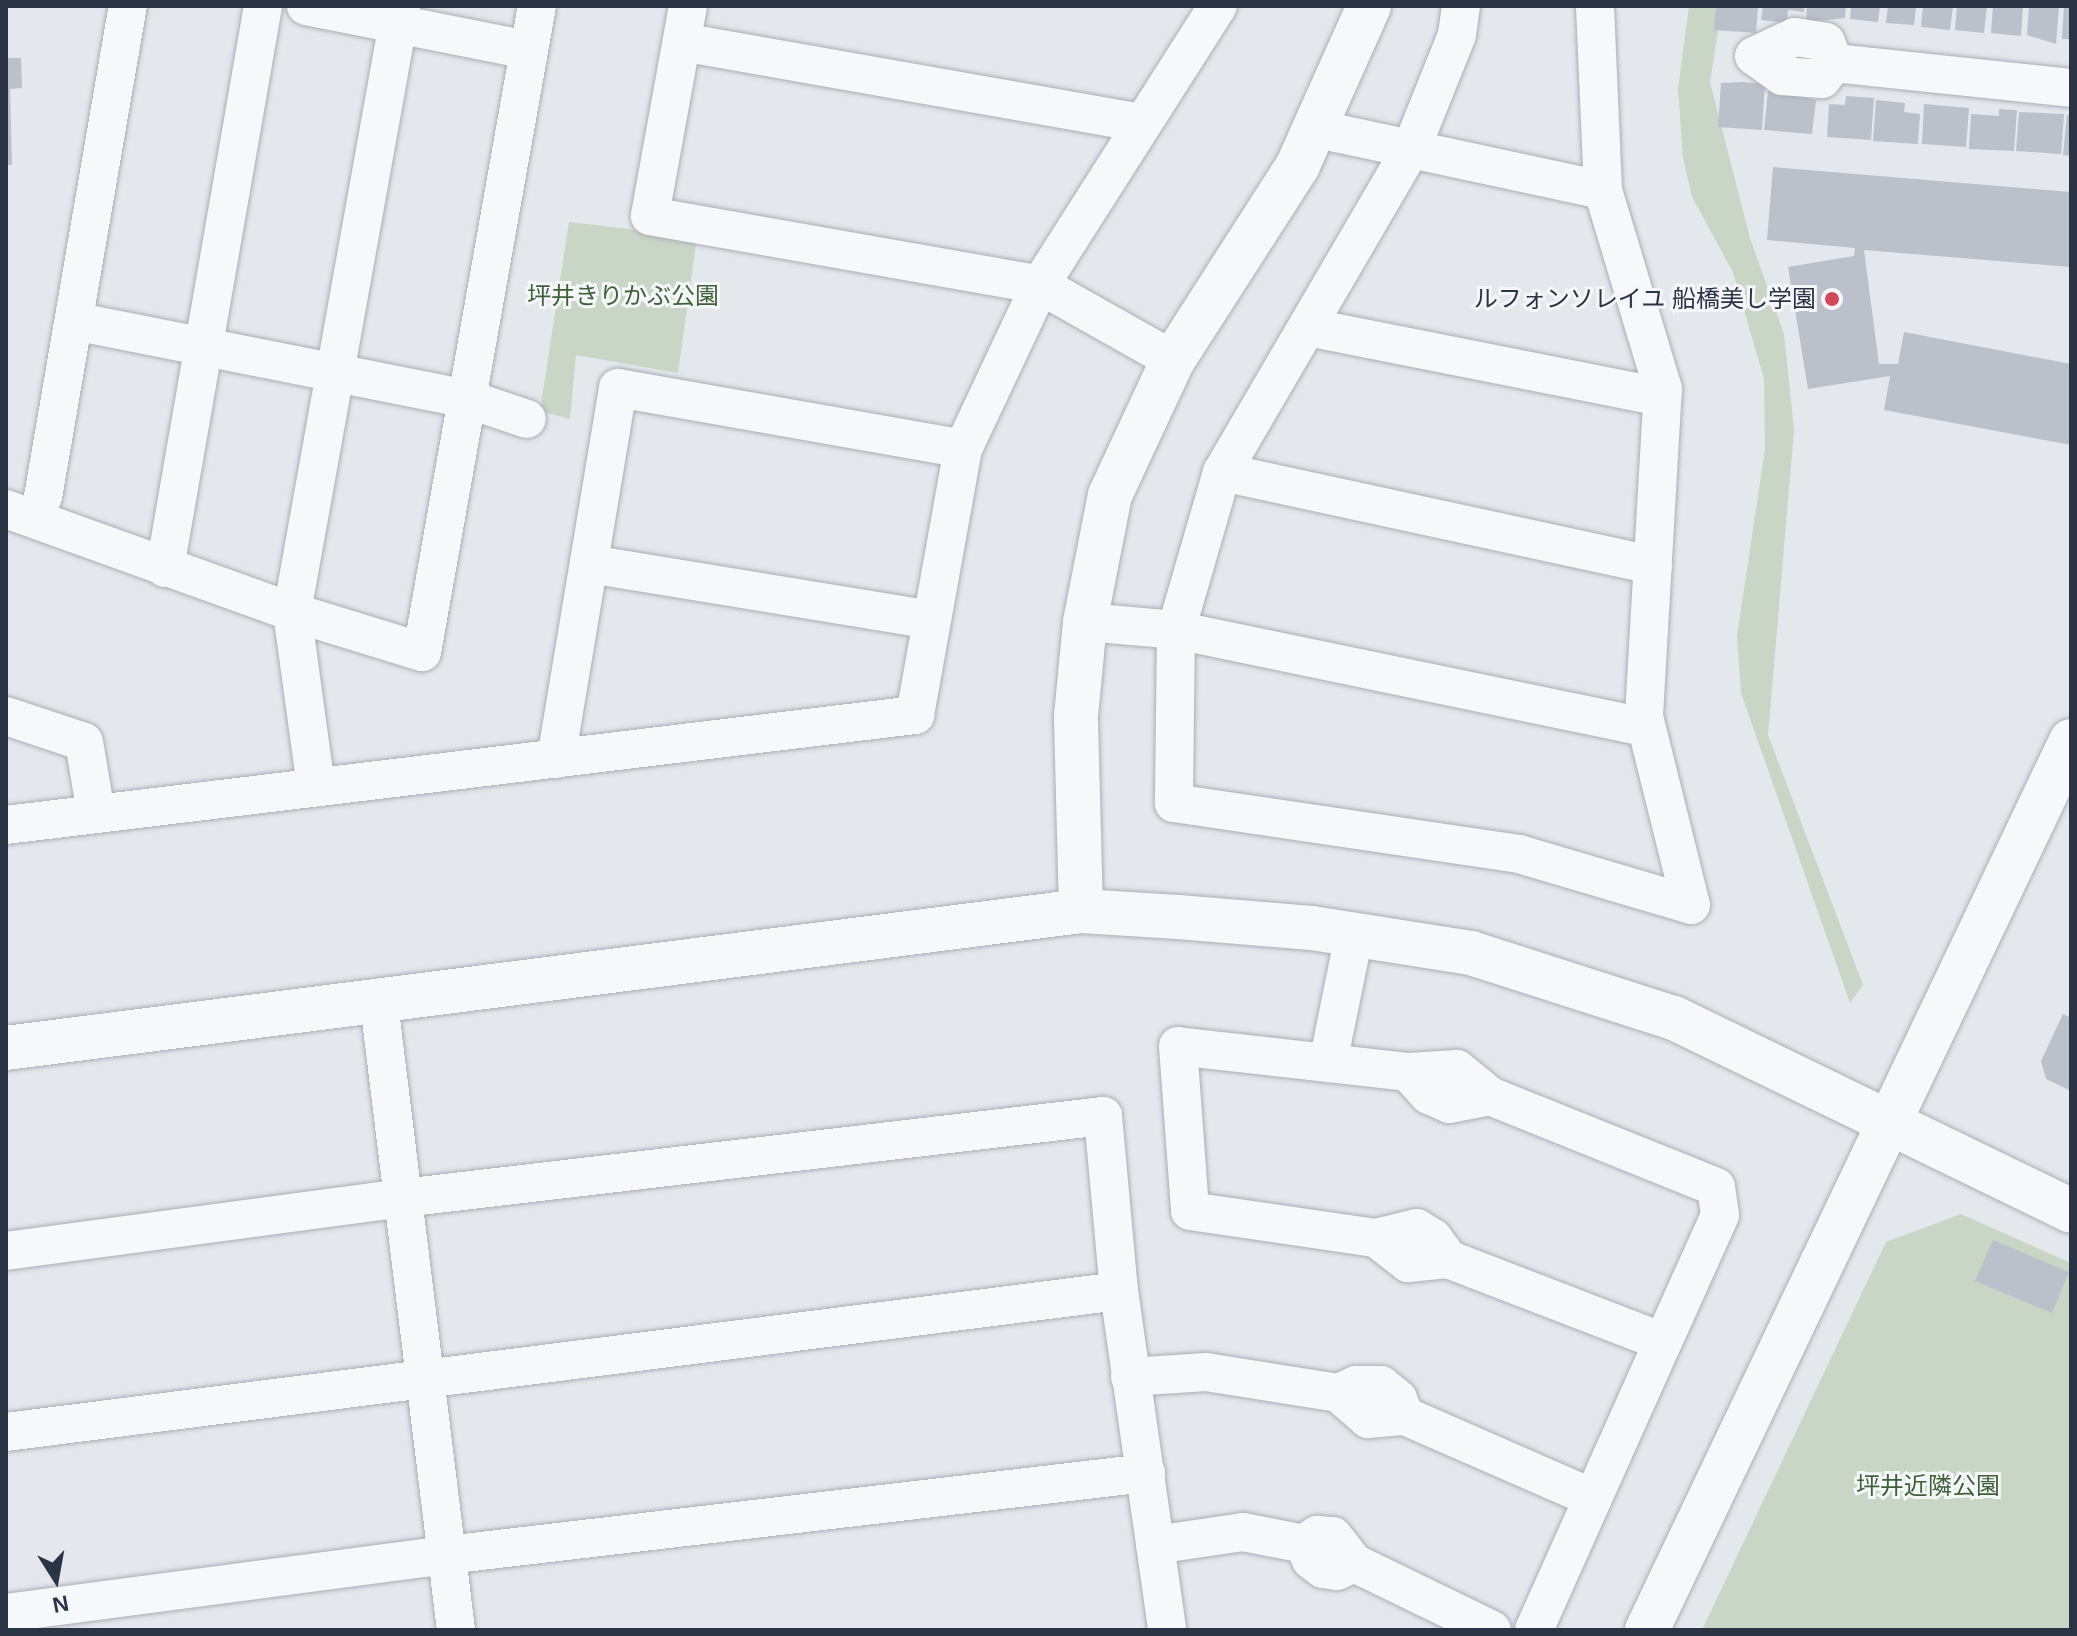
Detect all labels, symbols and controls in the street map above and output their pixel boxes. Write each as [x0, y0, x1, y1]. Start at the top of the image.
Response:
park label: 坪井きりかぶ公園 [527, 282, 719, 310]
place label: ルフォンソレイユ 船橋美し学園 [1473, 285, 1816, 313]
marker: ルフォンソレイユ 船橋美し学園 [1823, 290, 1841, 308]
park label: 坪井近隣公園 [1856, 1472, 2000, 1500]
north arrow [16, 1540, 96, 1620]
text: N [50, 1590, 71, 1618]

